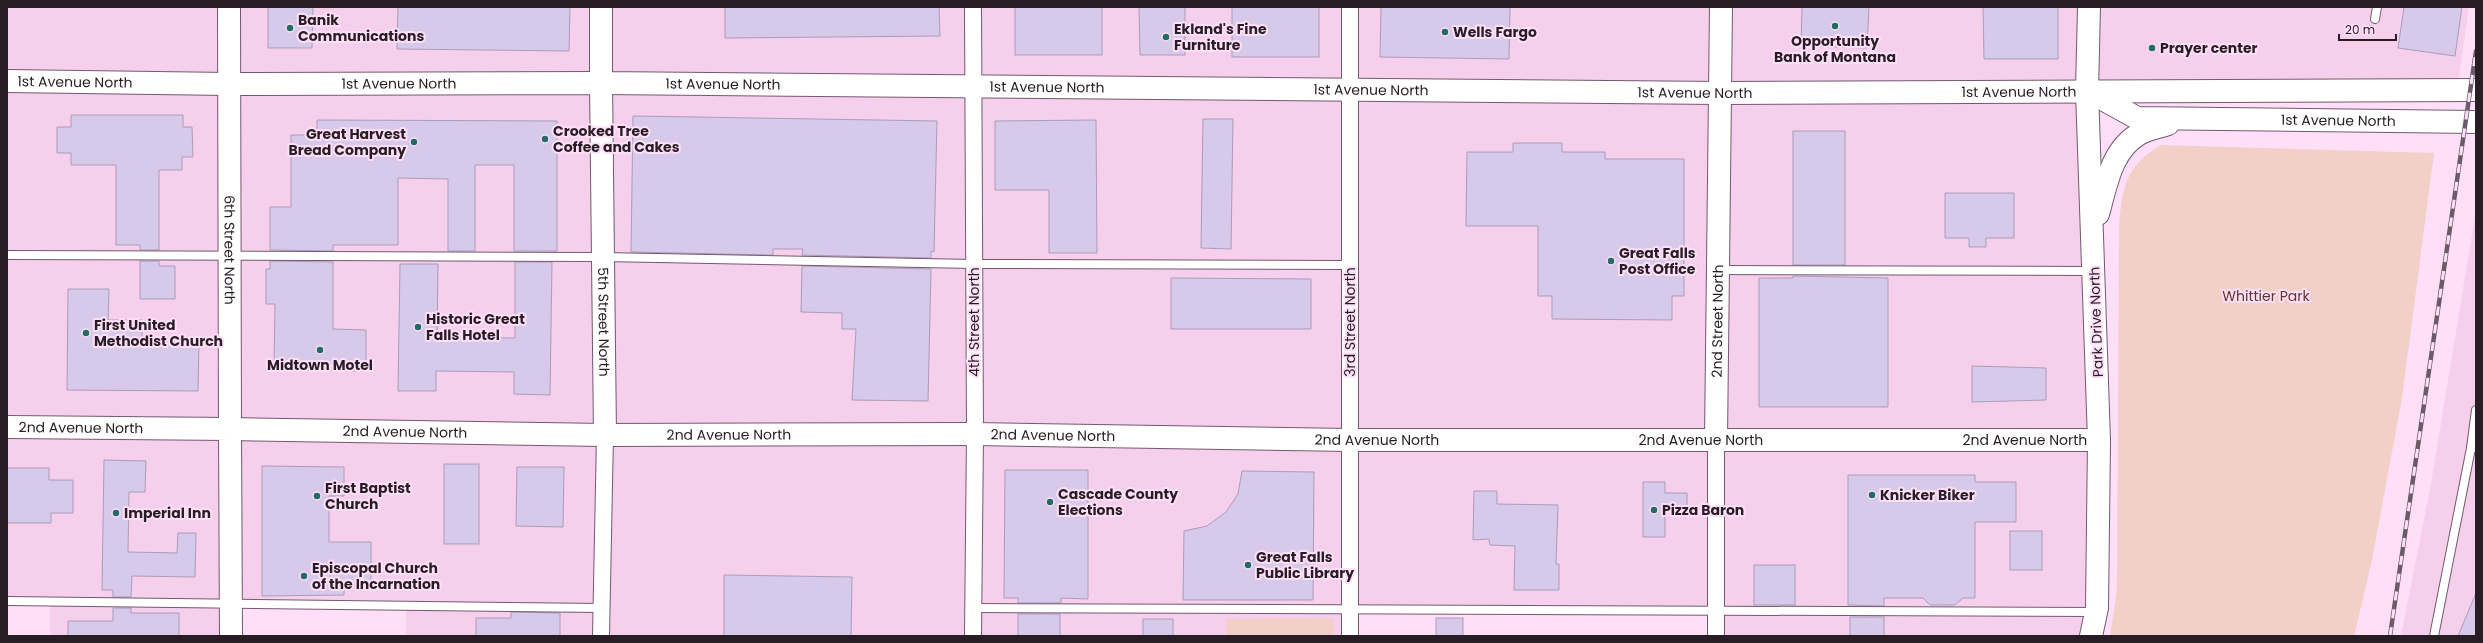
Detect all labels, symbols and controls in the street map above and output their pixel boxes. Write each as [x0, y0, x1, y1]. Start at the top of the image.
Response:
place label: Banik Communications [298, 10, 424, 46]
scale bar [2339, 16, 2396, 42]
place label: Ekland's Fine Furniture [1174, 19, 1267, 55]
marker: Opportunity Bank of Montana [1830, 21, 1840, 31]
text: 20 m [2345, 21, 2375, 38]
place label: Wells Fargo [1453, 22, 1537, 42]
marker: Banik Communications [285, 23, 295, 33]
marker: Wells Fargo [1440, 27, 1450, 37]
place label: Opportunity Bank of Montana [1774, 31, 1896, 67]
marker: Ekland's Fine Furniture [1161, 32, 1171, 42]
place label: Prayer center [2160, 38, 2258, 58]
marker: Prayer center [2147, 43, 2157, 53]
street label: 1st Avenue North [17, 71, 133, 93]
street label: 1st Avenue North [341, 73, 457, 94]
street label: 1st Avenue North [665, 74, 781, 95]
street label: 1st Avenue North [989, 76, 1105, 97]
street label: 1st Avenue North [1313, 79, 1429, 100]
street label: 1st Avenue North [1637, 82, 1753, 103]
street label: 1st Avenue North [1961, 82, 2077, 102]
street label: 1st Avenue North [2281, 110, 2396, 131]
place label: Crooked Tree Coffee and Cakes [553, 121, 680, 157]
place label: Great Harvest Bread Company [288, 124, 406, 160]
marker: Crooked Tree Coffee and Cakes [540, 134, 550, 144]
marker: Great Harvest Bread Company [409, 137, 419, 147]
street label: 6th Street North [219, 195, 240, 305]
place label: Great Falls Post Office [1619, 243, 1696, 279]
marker: Great Falls Post Office [1606, 256, 1616, 266]
street label: 2nd Street North [1707, 264, 1728, 378]
street label: Park Drive North [2084, 266, 2108, 378]
street label: 5th Street North [593, 267, 614, 377]
street label: 4th Street North [964, 267, 984, 377]
street label: 3rd Street North [1340, 267, 1360, 377]
park label: Whittier Park [2222, 286, 2310, 306]
place label: Historic Great Falls Hotel [426, 309, 525, 345]
place label: First United Methodist Church [94, 315, 223, 351]
marker: Historic Great Falls Hotel [413, 322, 423, 332]
marker: First United Methodist Church [81, 328, 91, 338]
marker: Midtown Motel [315, 345, 325, 355]
place label: Midtown Motel [267, 355, 373, 375]
street label: 2nd Avenue North [19, 417, 143, 438]
street label: 2nd Avenue North [342, 421, 467, 443]
street label: 2nd Avenue North [667, 424, 791, 445]
street label: 2nd Avenue North [990, 424, 1115, 446]
street label: 2nd Avenue North [1314, 429, 1439, 450]
street label: 2nd Avenue North [1639, 430, 1763, 450]
street label: 2nd Avenue North [1963, 430, 2087, 450]
place label: First Baptist Church [325, 478, 411, 514]
place label: Cascade County Elections [1058, 484, 1178, 520]
place label: Knicker Biker [1880, 485, 1975, 505]
marker: Knicker Biker [1867, 490, 1877, 500]
marker: First Baptist Church [312, 491, 322, 501]
marker: Cascade County Elections [1045, 497, 1055, 507]
place label: Pizza Baron [1662, 500, 1744, 520]
place label: Imperial Inn [124, 503, 211, 523]
marker: Pizza Baron [1649, 505, 1659, 515]
marker: Imperial Inn [111, 508, 121, 518]
place label: Great Falls Public Library [1256, 547, 1354, 583]
place label: Episcopal Church of the Incarnation [312, 558, 440, 594]
marker: Great Falls Public Library [1243, 560, 1253, 570]
marker: Episcopal Church of the Incarnation [299, 571, 309, 581]

